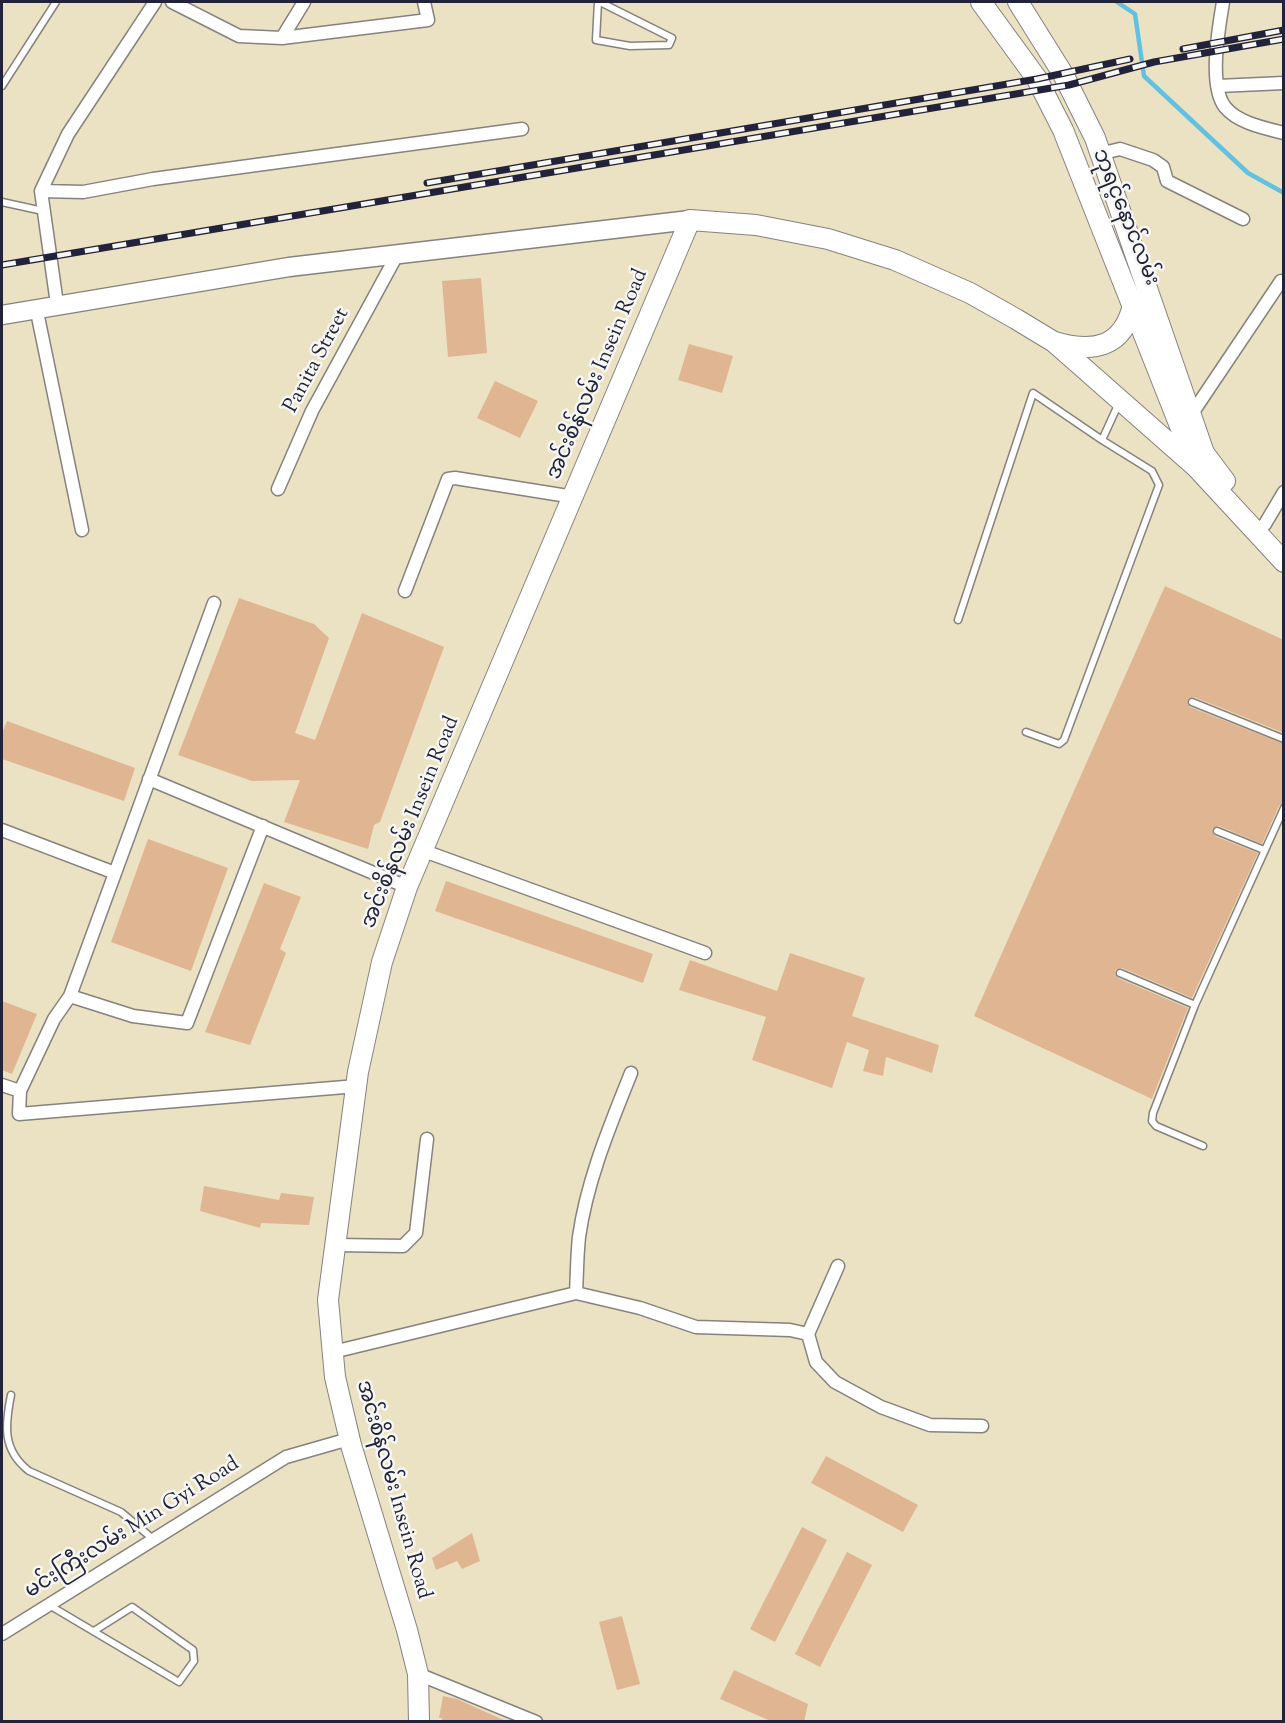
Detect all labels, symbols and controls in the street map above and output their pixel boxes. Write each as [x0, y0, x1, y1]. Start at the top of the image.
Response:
street label: ဘုရင့်နောင်လမ်း [1085, 146, 1163, 290]
street label: အင်းစိန်လမ်း Insein Road [543, 266, 655, 484]
street label: Panita Street [280, 304, 356, 418]
street label: အင်းစိန်လမ်း Insein Road [358, 713, 466, 933]
street label: အင်းစိန်လမ်း Insein Road [349, 1378, 435, 1602]
street label: မင်းကြီးလမ်း Min Gyi Road [21, 1453, 245, 1605]

